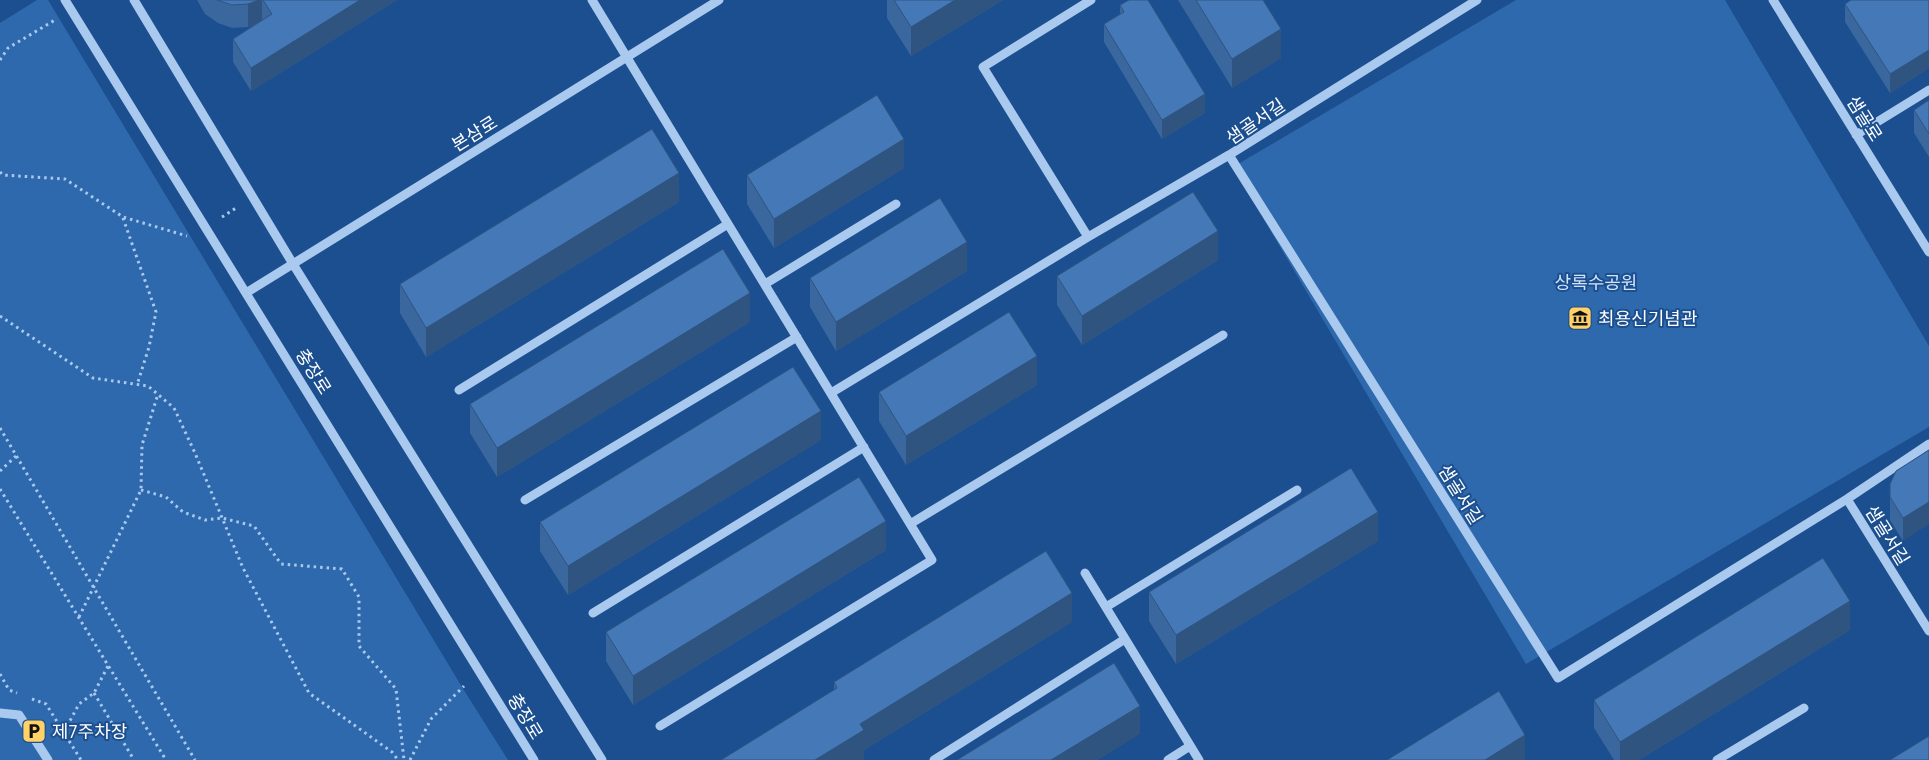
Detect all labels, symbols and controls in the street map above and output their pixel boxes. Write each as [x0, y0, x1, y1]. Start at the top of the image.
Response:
street label: 샘골로 [1842, 91, 1888, 145]
street label: 샘골서길 [1221, 93, 1289, 149]
street label: 본삼로 [447, 110, 501, 156]
park label: 상록수공원 [1555, 270, 1637, 294]
museum icon: 최용신기념관 [1567, 305, 1593, 331]
place label: 최용신기념관 [1598, 306, 1698, 330]
street label: 충장로 [291, 344, 337, 398]
street label: 샘골서길 [1433, 460, 1489, 528]
street label: 샘골서길 [1860, 501, 1916, 569]
street label: 충장로 [503, 689, 549, 743]
parking icon: 제7주차장 [21, 718, 47, 744]
place label: 제7주차장 [52, 719, 127, 743]

